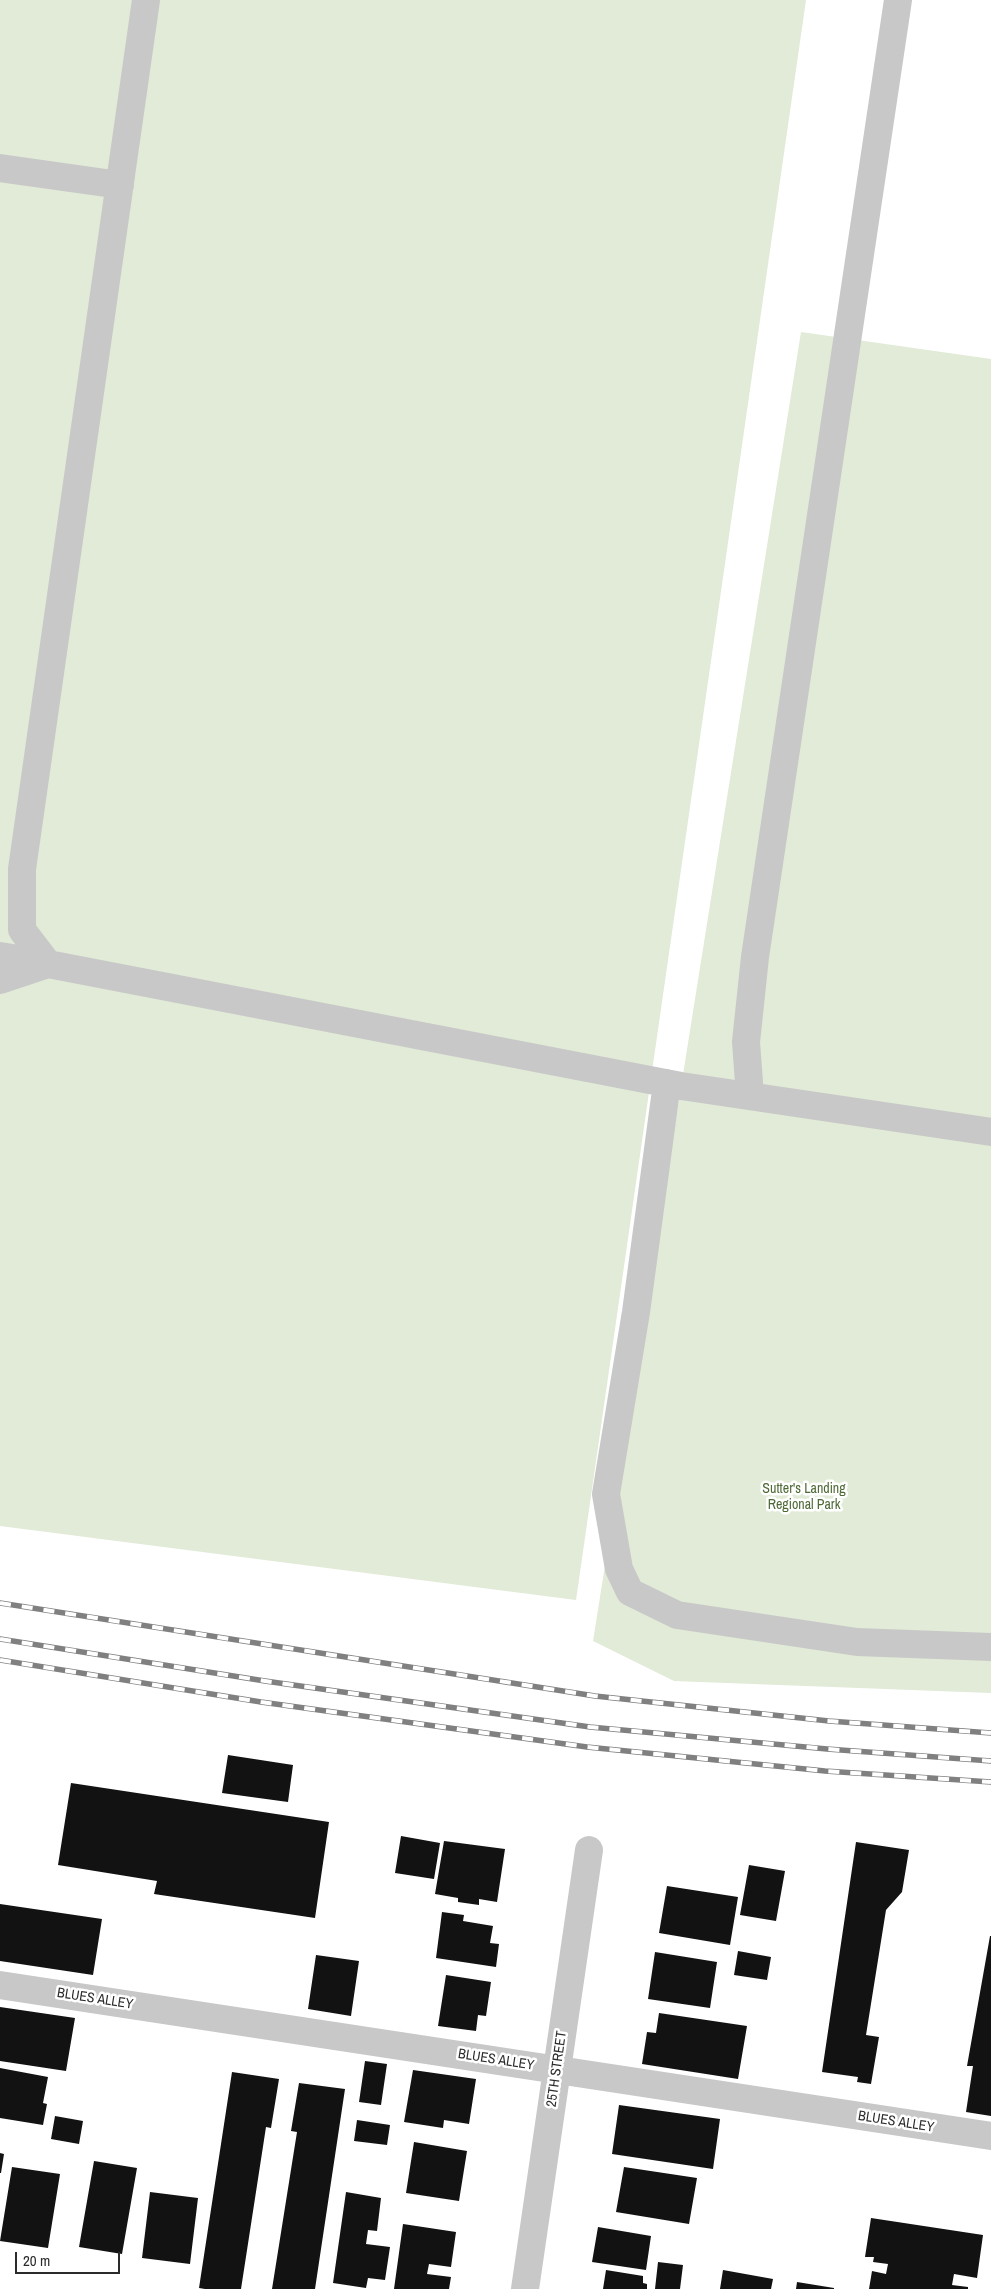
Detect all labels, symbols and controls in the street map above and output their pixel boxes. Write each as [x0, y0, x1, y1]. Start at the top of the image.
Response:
park label: Sutter's Landing Regional Park [762, 1481, 846, 1514]
street label: BLUES ALLEY [56, 1985, 134, 2013]
street label: 25TH STREET [543, 2030, 571, 2108]
street label: BLUES ALLEY [457, 2046, 535, 2074]
street label: BLUES ALLEY [857, 2108, 935, 2136]
scale bar [18, 2242, 122, 2274]
text: 20 m [23, 2250, 50, 2271]

